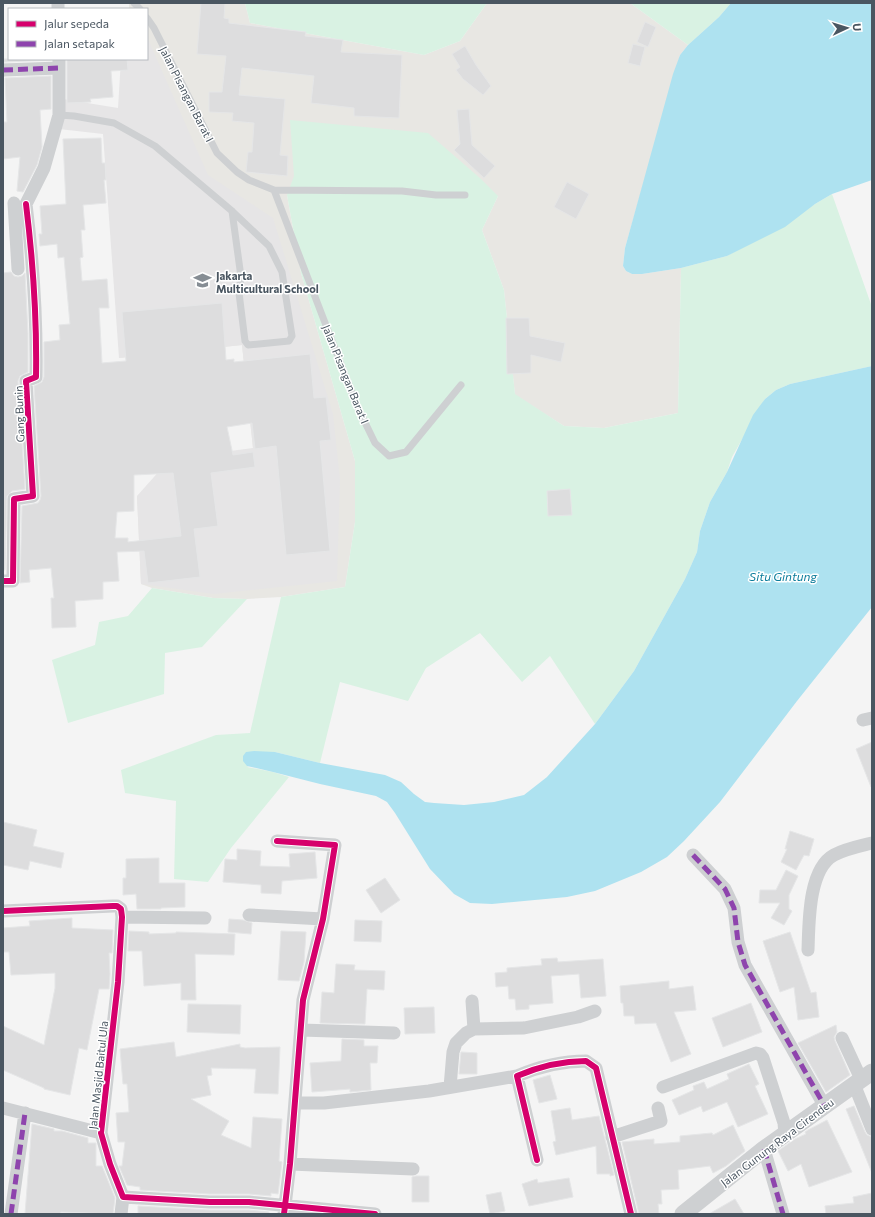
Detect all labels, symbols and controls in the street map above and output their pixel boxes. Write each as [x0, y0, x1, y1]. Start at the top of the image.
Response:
legend [8, 8, 148, 60]
north arrow [827, 8, 867, 48]
text: Jalur sepeda [44, 16, 109, 31]
text: U [851, 23, 864, 32]
text: Jalan setapak [44, 36, 116, 51]
street label: Jalan Pisangan Barat I [156, 44, 217, 144]
place label: Jakarta Multicultural School [216, 269, 319, 295]
school or university icon: Jakarta Multicultural School [193, 271, 213, 291]
street label: Jalan Pisangan Barat I [319, 323, 372, 426]
street label: Gang Bunin [12, 385, 26, 443]
water label: Situ Gintung [749, 569, 817, 583]
street label: Jalan Masjid Baitul Ula [86, 1020, 111, 1130]
street label: Jalan Gunung Raya Cirendeu [718, 1095, 837, 1190]

